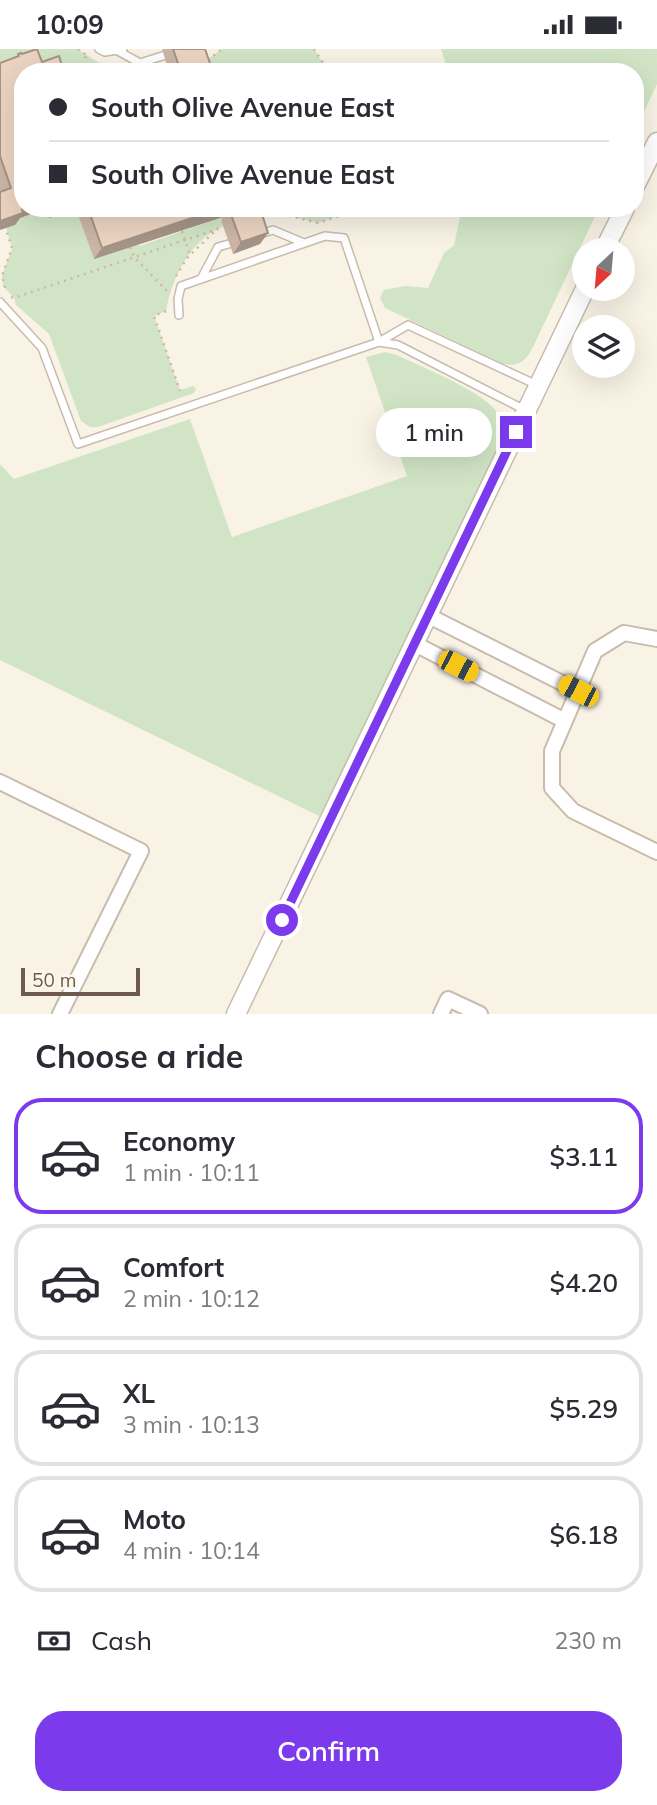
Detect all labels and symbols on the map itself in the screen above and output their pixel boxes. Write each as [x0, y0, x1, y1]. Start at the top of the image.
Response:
north arrow [572, 238, 635, 301]
callout: 1 min [376, 407, 491, 457]
route end [500, 416, 532, 448]
car [435, 647, 482, 685]
car [555, 672, 602, 710]
route start [266, 904, 298, 936]
scale bar [21, 965, 140, 997]

